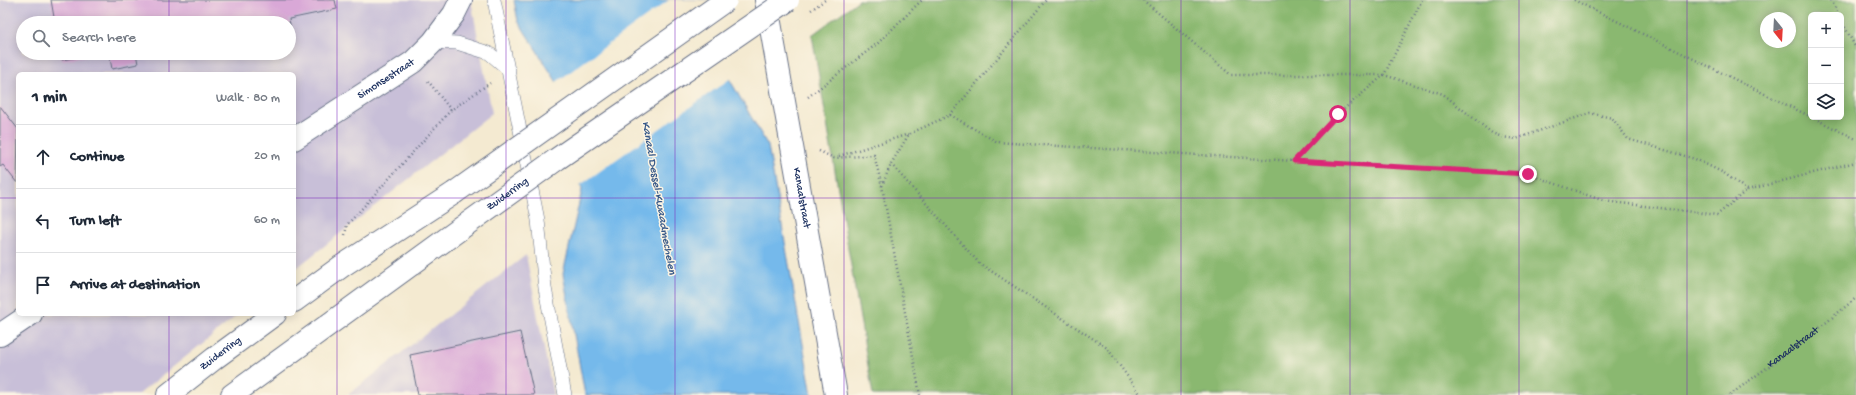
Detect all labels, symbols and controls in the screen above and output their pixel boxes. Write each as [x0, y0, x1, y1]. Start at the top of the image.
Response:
north arrow [1760, 12, 1796, 48]
map controls [1808, 12, 1844, 120]
button: + [1808, 12, 1844, 48]
search box [16, 16, 296, 60]
icon: search [30, 27, 52, 49]
text: Search here [62, 29, 136, 47]
button: − [1808, 48, 1844, 84]
street label: Simonsestraat [356, 56, 418, 102]
button: layers [1808, 84, 1844, 120]
text: 1 min [32, 88, 67, 108]
text: Walk · 80 m [216, 91, 280, 106]
route start [1329, 105, 1347, 123]
water label: Kanaal Dessel-Kwaadmechelen [638, 120, 678, 276]
icon: ahead [32, 146, 54, 168]
text: Continue [70, 148, 124, 166]
text: 20 m [254, 149, 280, 164]
route end [1519, 165, 1537, 183]
street label: Kanaalstraat [790, 167, 813, 231]
street label: Zuiderring [485, 175, 531, 214]
icon: left [32, 210, 54, 232]
text: Turn left [70, 212, 121, 230]
text: 60 m [254, 213, 280, 228]
icon: arrive [32, 274, 54, 296]
text: Arrive at destination [70, 276, 200, 294]
street label: Kanaalstraat [1765, 324, 1823, 371]
street label: Zuiderring [198, 335, 244, 373]

